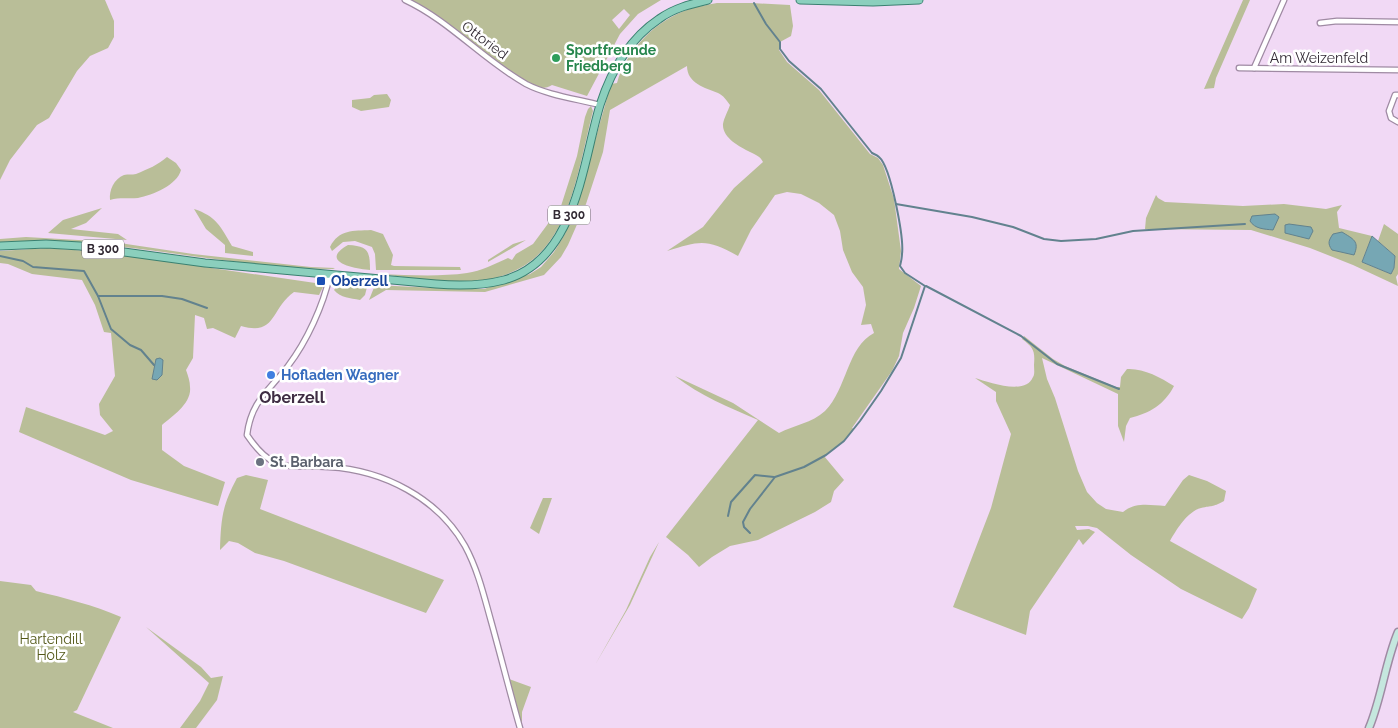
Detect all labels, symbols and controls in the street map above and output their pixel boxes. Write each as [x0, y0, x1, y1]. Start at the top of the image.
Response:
street label: Ottoried [459, 18, 511, 62]
place label: Sportfreunde Friedberg [566, 42, 657, 74]
street label: Am Weizenfeld [1270, 50, 1368, 66]
marker: Sportfreunde Friedberg [550, 52, 562, 64]
road number: B 300 [548, 206, 590, 224]
road number: B 300 [82, 240, 124, 258]
place label: Oberzell [331, 273, 389, 289]
marker: Oberzell [315, 275, 327, 287]
place label: Hofladen Wagner [281, 367, 399, 383]
marker: Hofladen Wagner [265, 369, 277, 381]
district label: Oberzell [259, 388, 326, 407]
place label: St. Barbara [270, 454, 344, 470]
marker: St. Barbara [254, 456, 266, 468]
park label: Hartendill Holz [19, 631, 83, 663]

